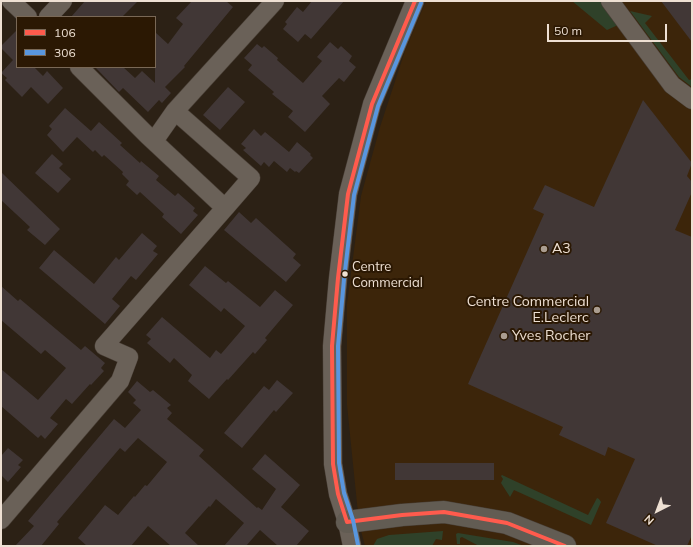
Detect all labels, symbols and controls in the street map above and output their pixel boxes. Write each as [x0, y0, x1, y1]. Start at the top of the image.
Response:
legend [16, 16, 156, 68]
scale bar [549, 16, 669, 42]
text: 50 m [554, 23, 582, 38]
text: 106 [54, 25, 76, 40]
text: 306 [54, 45, 76, 60]
place label: A3 [552, 241, 571, 257]
marker: A3 [539, 244, 549, 254]
place label: Centre Commercial [352, 259, 423, 290]
marker: Centre Commercial [340, 269, 350, 279]
place label: Centre Commercial E.Leclerc [467, 294, 589, 326]
marker: Centre Commercial E.Leclerc [592, 305, 602, 315]
place label: Yves Rocher [512, 328, 590, 344]
marker: Yves Rocher [499, 331, 509, 341]
north arrow [637, 491, 677, 531]
text: N [641, 512, 657, 528]

